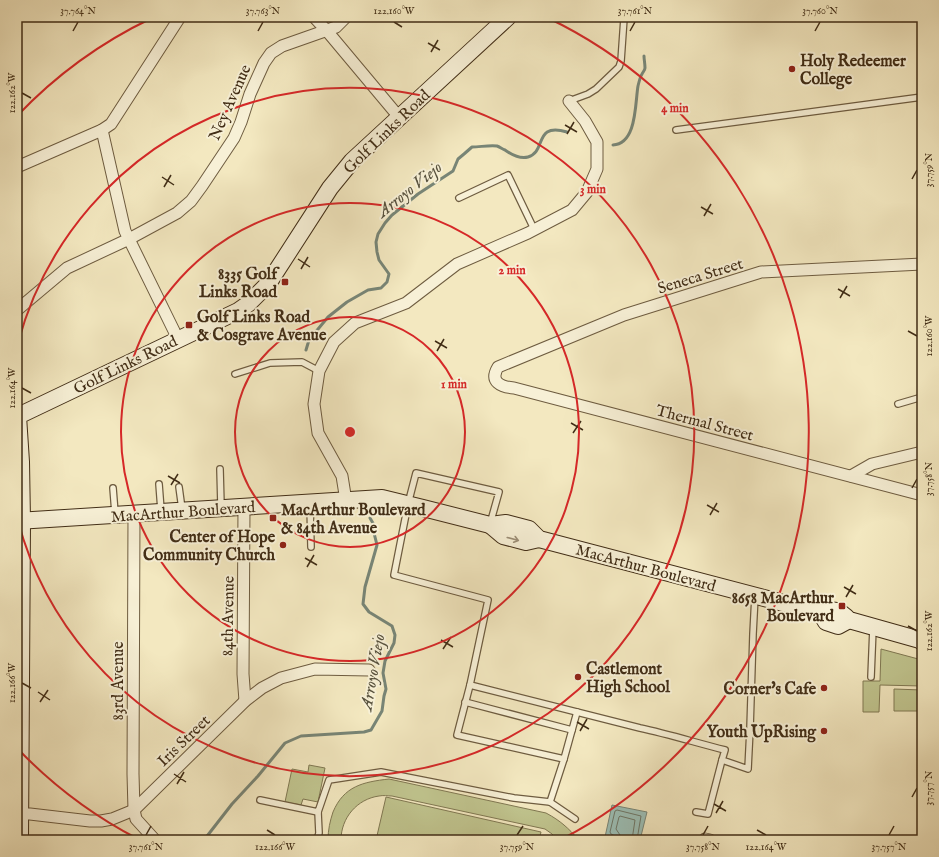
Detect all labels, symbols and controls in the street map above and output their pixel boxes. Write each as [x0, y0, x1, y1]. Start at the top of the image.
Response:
text: 37.764°N [60, 5, 96, 18]
text: 37.763°N [246, 5, 281, 18]
text: 122.160°W [374, 5, 415, 18]
text: 37.761°N [618, 5, 653, 18]
text: 37.760°N [802, 5, 838, 18]
place label: Holy Redeemer College [800, 52, 906, 90]
street label: Ney Avenue [205, 62, 256, 144]
marker: Holy Redeemer College [787, 64, 797, 74]
text: 122.162°W [6, 72, 19, 113]
street label: Golf Links Road [340, 86, 435, 179]
text: 4 min [661, 101, 689, 116]
text: 37.759°N [923, 152, 936, 187]
water label: Arroyo Viejo [372, 158, 447, 224]
text: 3 min [580, 182, 607, 197]
street label: Seneca Street [655, 254, 746, 299]
text: 2 min [498, 263, 526, 278]
place label: 8335 Golf Links Road [199, 265, 280, 303]
marker: 8335 Golf Links Road [280, 277, 290, 287]
place label: Golf Links Road & Cosgrave Avenue [197, 308, 327, 346]
text: 122.160°W [923, 315, 936, 356]
marker: Golf Links Road & Cosgrave Avenue [184, 320, 194, 330]
street label: Golf Links Road [71, 332, 181, 400]
text: 122.164°W [6, 367, 19, 408]
text: 1 min [441, 377, 468, 392]
street label: Thermal Street [653, 401, 756, 447]
centre of rings [343, 425, 357, 439]
text: 37.758°N [923, 462, 936, 496]
street label: MacArthur Boulevard [110, 498, 256, 528]
place label: MacArthur Boulevard & 84th Avenue [281, 501, 426, 539]
marker: MacArthur Boulevard & 84th Avenue [268, 513, 278, 523]
place label: Center of Hope Community Church [143, 528, 276, 566]
one-way arrow [506, 535, 519, 543]
marker: Center of Hope Community Church [278, 540, 288, 550]
street label: MacArthur Boulevard [573, 541, 718, 597]
street label: 84th Avenue [218, 576, 240, 656]
place label: 8658 MacArthur Boulevard [732, 589, 834, 627]
marker: 8658 MacArthur Boulevard [837, 601, 847, 611]
text: 122.162°W [923, 610, 936, 651]
water label: Arroyo Viejo [356, 632, 391, 714]
street label: 83rd Avenue [109, 641, 129, 721]
place label: Castlemont High School [586, 660, 670, 698]
text: 122.166°W [6, 662, 19, 703]
marker: Castlemont High School [573, 672, 583, 682]
place label: Corner's Cafe [724, 680, 817, 700]
marker: Corner's Cafe [819, 683, 829, 693]
street label: Iris Street [154, 711, 215, 772]
place label: Youth UpRising [707, 723, 817, 743]
marker: Youth UpRising [819, 726, 829, 736]
text: 37.757°N [923, 770, 936, 805]
text: 37.761°N [129, 841, 164, 854]
text: 122.166°W [255, 841, 296, 854]
text: 37.759°N [500, 841, 535, 854]
text: 37.758°N [686, 841, 720, 854]
text: 122.164°W [746, 841, 787, 854]
text: 37.757°N [872, 841, 907, 854]

